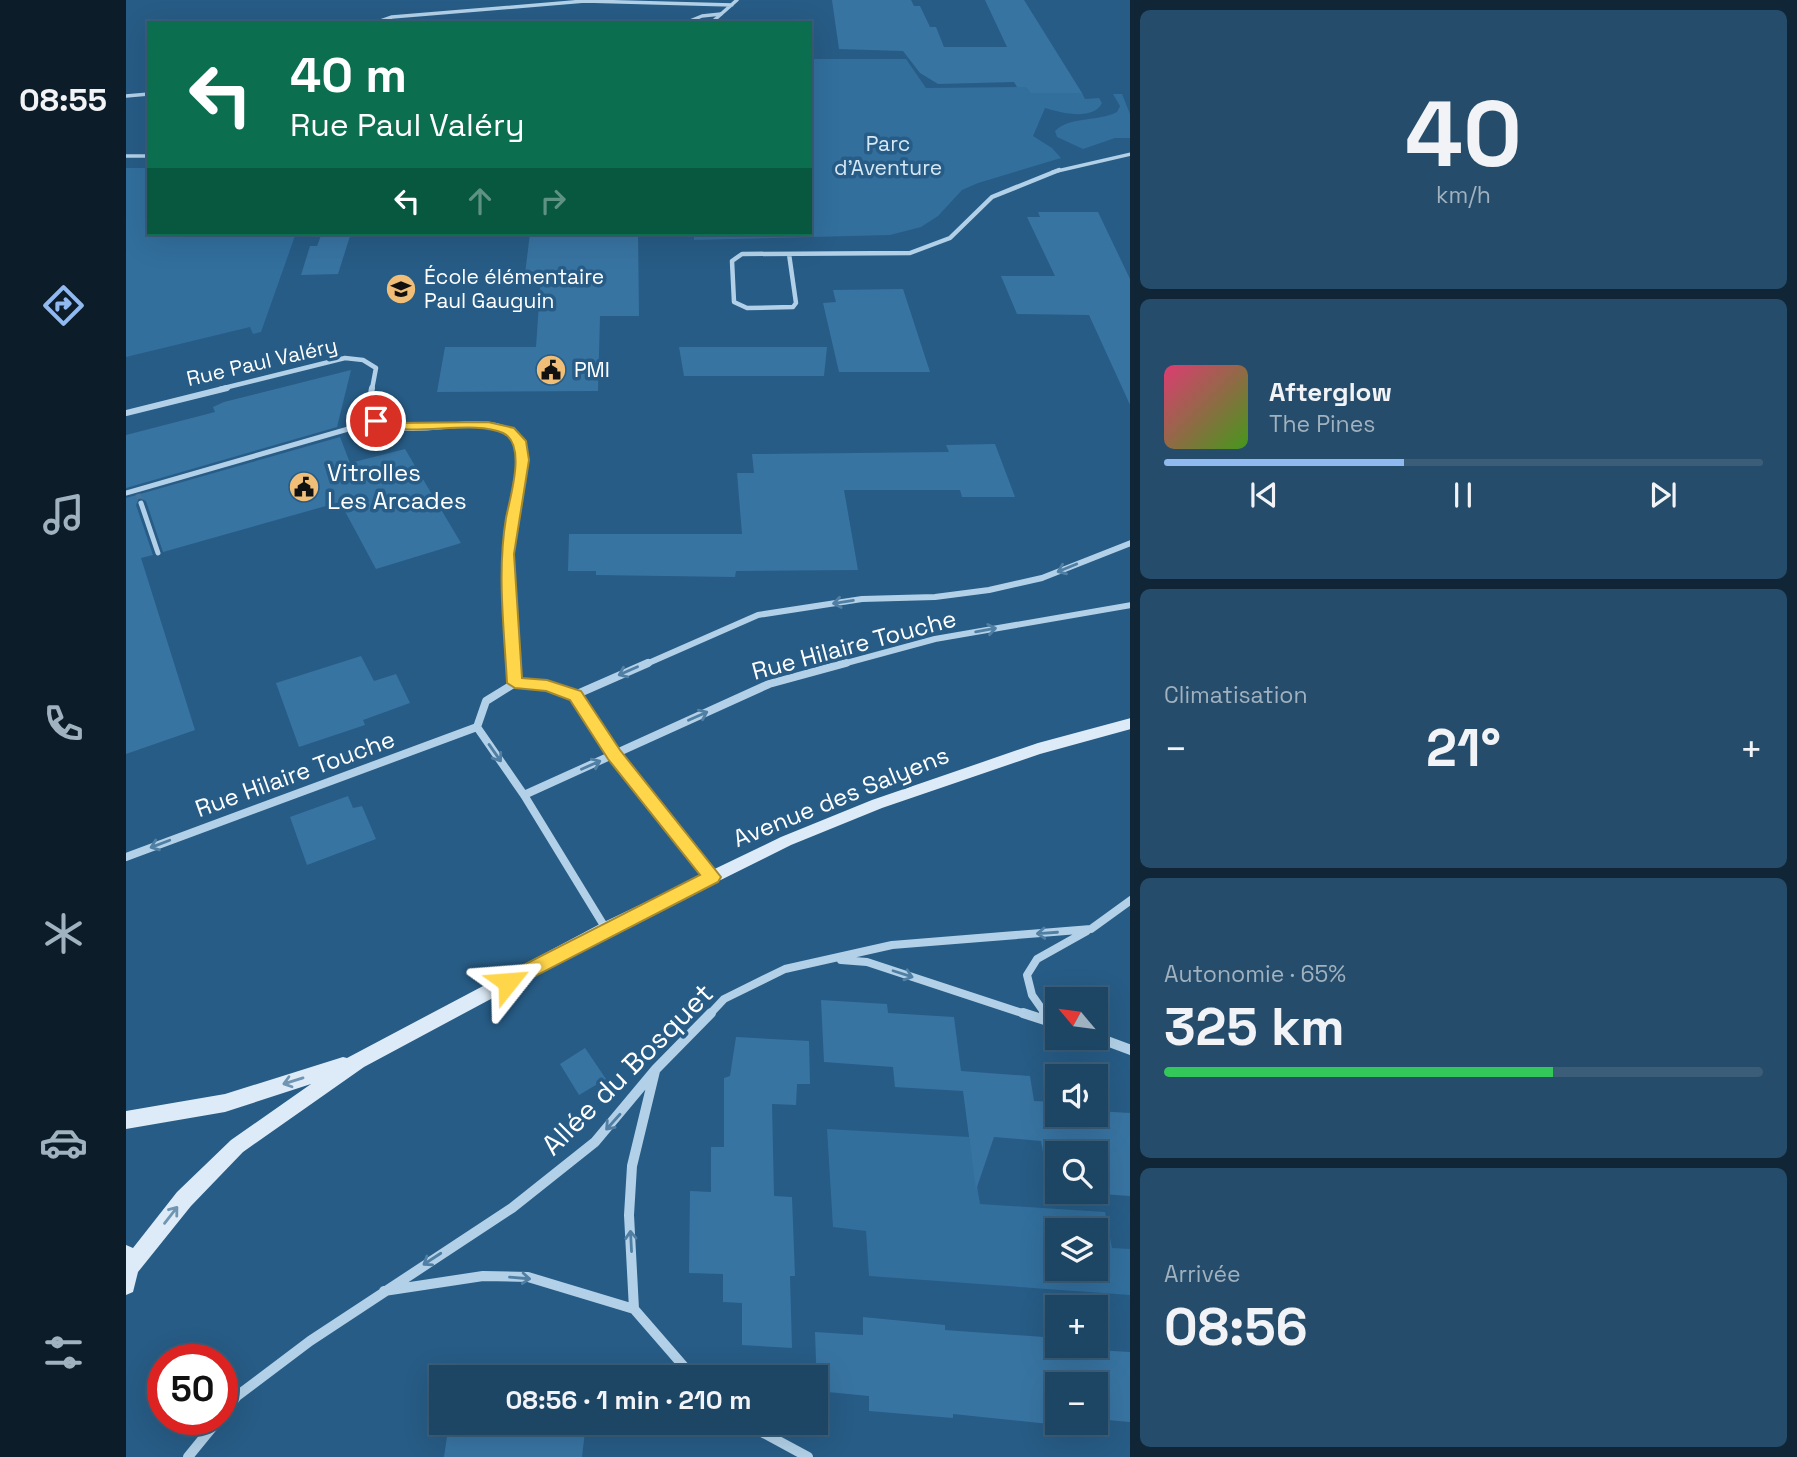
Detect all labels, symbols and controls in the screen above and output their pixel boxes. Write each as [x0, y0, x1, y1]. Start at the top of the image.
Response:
text: 40 m [290, 44, 407, 106]
icon: left [175, 49, 266, 140]
text: 40 [1405, 76, 1522, 193]
text: 08:55 [19, 80, 107, 120]
text: Rue Paul Valéry [290, 105, 525, 145]
park label: Parc d'Aventure [834, 130, 942, 181]
text: km/h [1436, 180, 1491, 210]
icon: left [388, 182, 426, 220]
icon: ahead [461, 182, 499, 220]
icon: right [534, 182, 572, 220]
place label: École élémentaire Paul Gauguin [424, 263, 604, 314]
school or university icon: École élémentaire Paul Gauguin [384, 272, 418, 306]
icon: directions [39, 281, 88, 330]
street label: Rue Paul Valéry [184, 331, 340, 392]
public building icon: PMI [534, 353, 568, 387]
place label: PMI [574, 356, 610, 383]
text: Afterglow [1269, 375, 1392, 409]
pin [346, 391, 406, 451]
icon: arrive [357, 402, 395, 440]
text: The Pines [1269, 409, 1375, 439]
place label: Vitrolles Les Arcades [327, 457, 467, 516]
public building icon: Vitrolles Les Arcades [287, 470, 321, 504]
icon: previous [1245, 476, 1283, 514]
icon: pause [1444, 476, 1482, 514]
icon: next [1644, 476, 1682, 514]
icon: music [39, 490, 88, 539]
one-way arrow [1056, 563, 1078, 576]
one-way arrow [832, 596, 855, 609]
street label: Rue Hilaire Touche [748, 602, 959, 687]
one-way arrow [974, 623, 997, 636]
one-way arrow [618, 665, 640, 678]
text: Climatisation [1164, 680, 1308, 710]
icon: phone [39, 699, 88, 748]
one-way arrow [687, 709, 709, 722]
text: 21° [1426, 715, 1501, 781]
street label: Rue Hilaire Touche [191, 723, 399, 824]
text: − [1164, 725, 1188, 773]
text: + [1739, 725, 1763, 773]
street label: Avenue des Salyens [728, 739, 953, 854]
one-way arrow [488, 743, 502, 762]
one-way arrow [580, 758, 602, 771]
one-way arrow [150, 839, 172, 851]
icon: climate [39, 909, 88, 958]
one-way arrow [1036, 927, 1059, 940]
position arrow [471, 945, 545, 1019]
text: Autonomie · 65% [1164, 959, 1346, 989]
one-way arrow [892, 968, 914, 981]
street label: Allée du Bosquet [533, 975, 721, 1163]
north arrow [1045, 987, 1108, 1050]
map controls [1045, 987, 1108, 1435]
text: 325 km [1164, 994, 1345, 1060]
button: sound [1045, 1064, 1108, 1127]
one-way arrow [282, 1076, 304, 1089]
one-way arrow [605, 1113, 621, 1131]
icon: car [39, 1118, 88, 1167]
button: search [1045, 1141, 1108, 1204]
one-way arrow [164, 1206, 179, 1224]
button: layers [1045, 1218, 1108, 1281]
one-way arrow [624, 1230, 637, 1253]
one-way arrow [423, 1251, 442, 1266]
text: Arrivée [1164, 1259, 1241, 1289]
one-way arrow [509, 1272, 531, 1285]
text: 08:56 [1164, 1294, 1308, 1360]
button: + [1045, 1295, 1108, 1358]
icon: filters [39, 1328, 88, 1377]
speed limit sign: 50 [147, 1344, 238, 1435]
button: − [1045, 1372, 1108, 1435]
text: 08:56 · 1 min · 210 m [506, 1383, 751, 1417]

